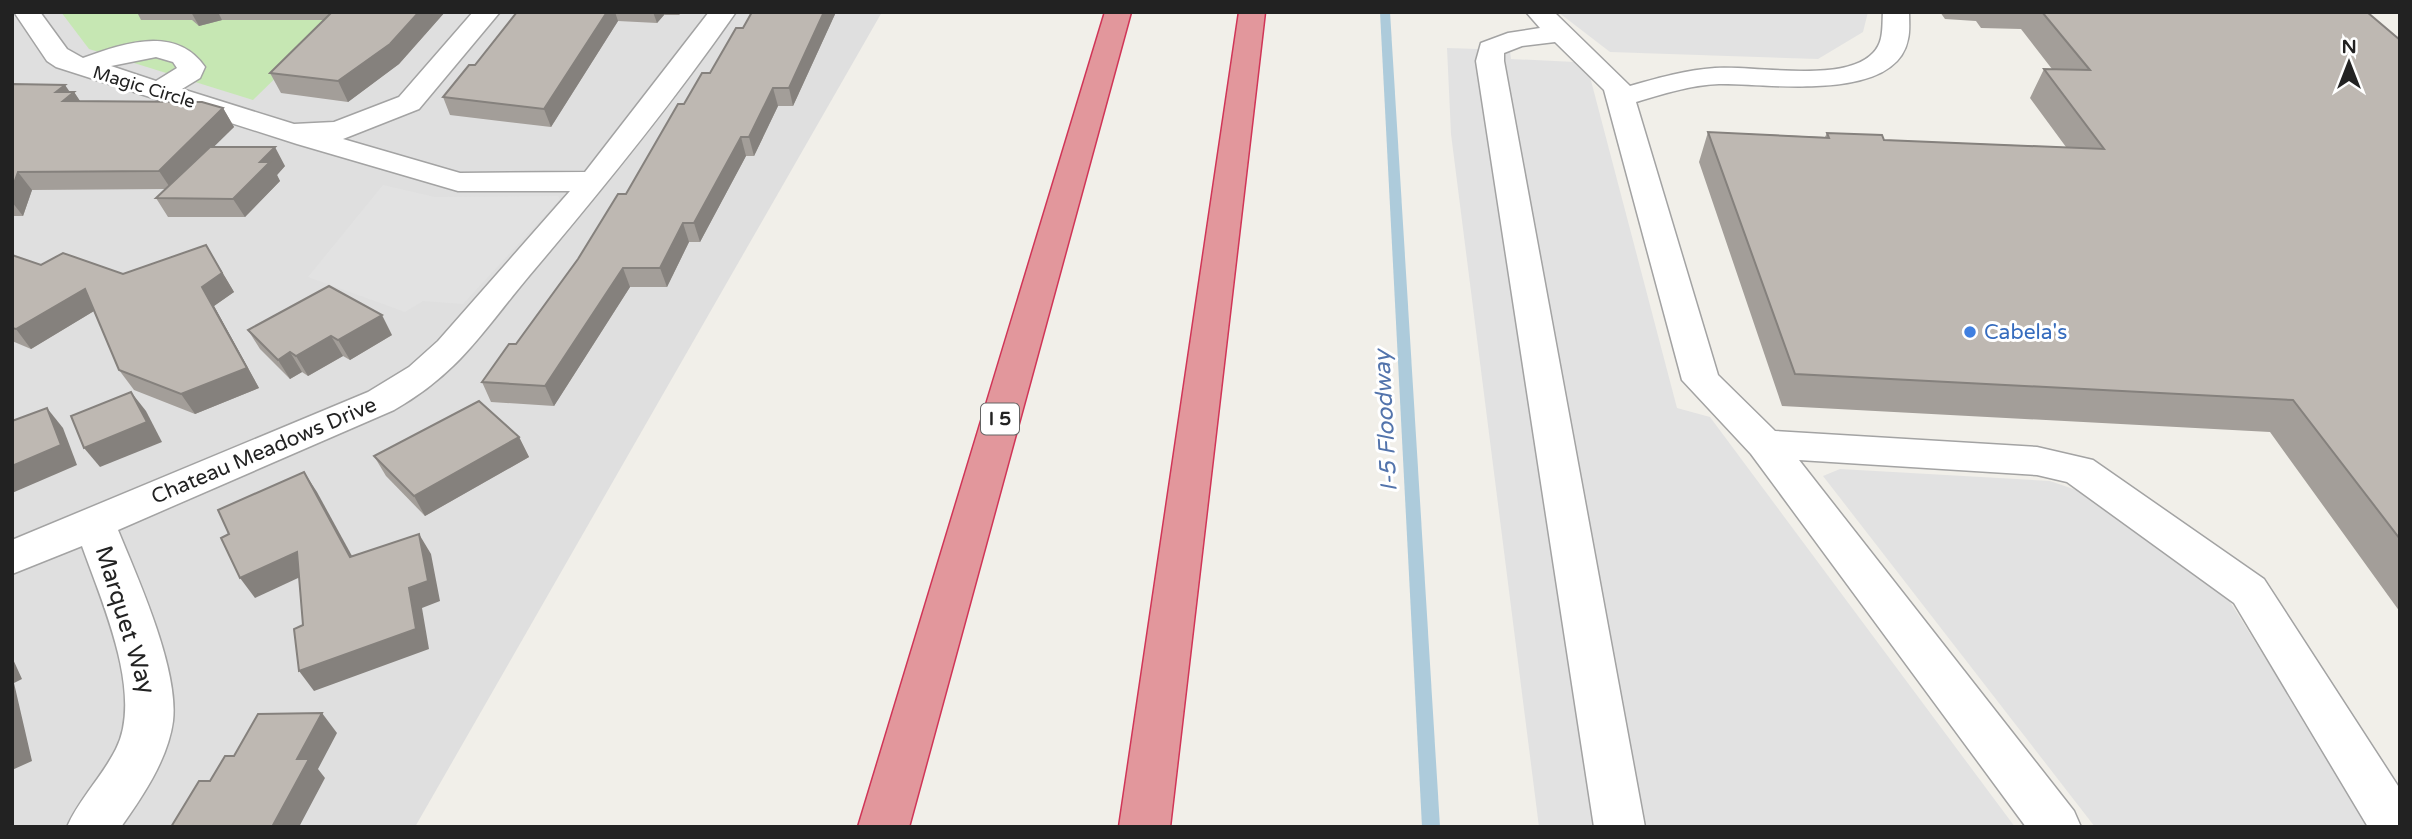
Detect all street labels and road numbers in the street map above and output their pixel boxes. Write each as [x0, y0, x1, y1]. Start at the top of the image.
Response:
street label: Magic Circle [90, 61, 198, 113]
street label: Chateau Meadows Drive [148, 392, 380, 510]
road number: I 5 [981, 404, 1019, 434]
street label: Marquet Way [89, 542, 161, 698]

